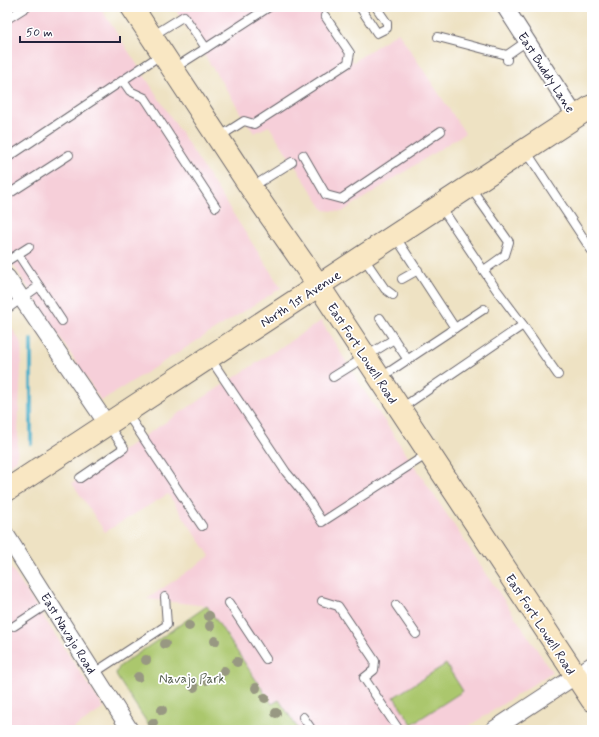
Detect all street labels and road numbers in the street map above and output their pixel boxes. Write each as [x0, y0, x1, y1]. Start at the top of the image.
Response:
street label: East Buddy Lane [513, 29, 578, 117]
street label: North 1st Avenue [257, 267, 344, 332]
street label: East Fort Lowell Road [323, 300, 401, 408]
street label: East Fort Lowell Road [501, 571, 579, 679]
street label: East Navajo Road [36, 590, 99, 678]

